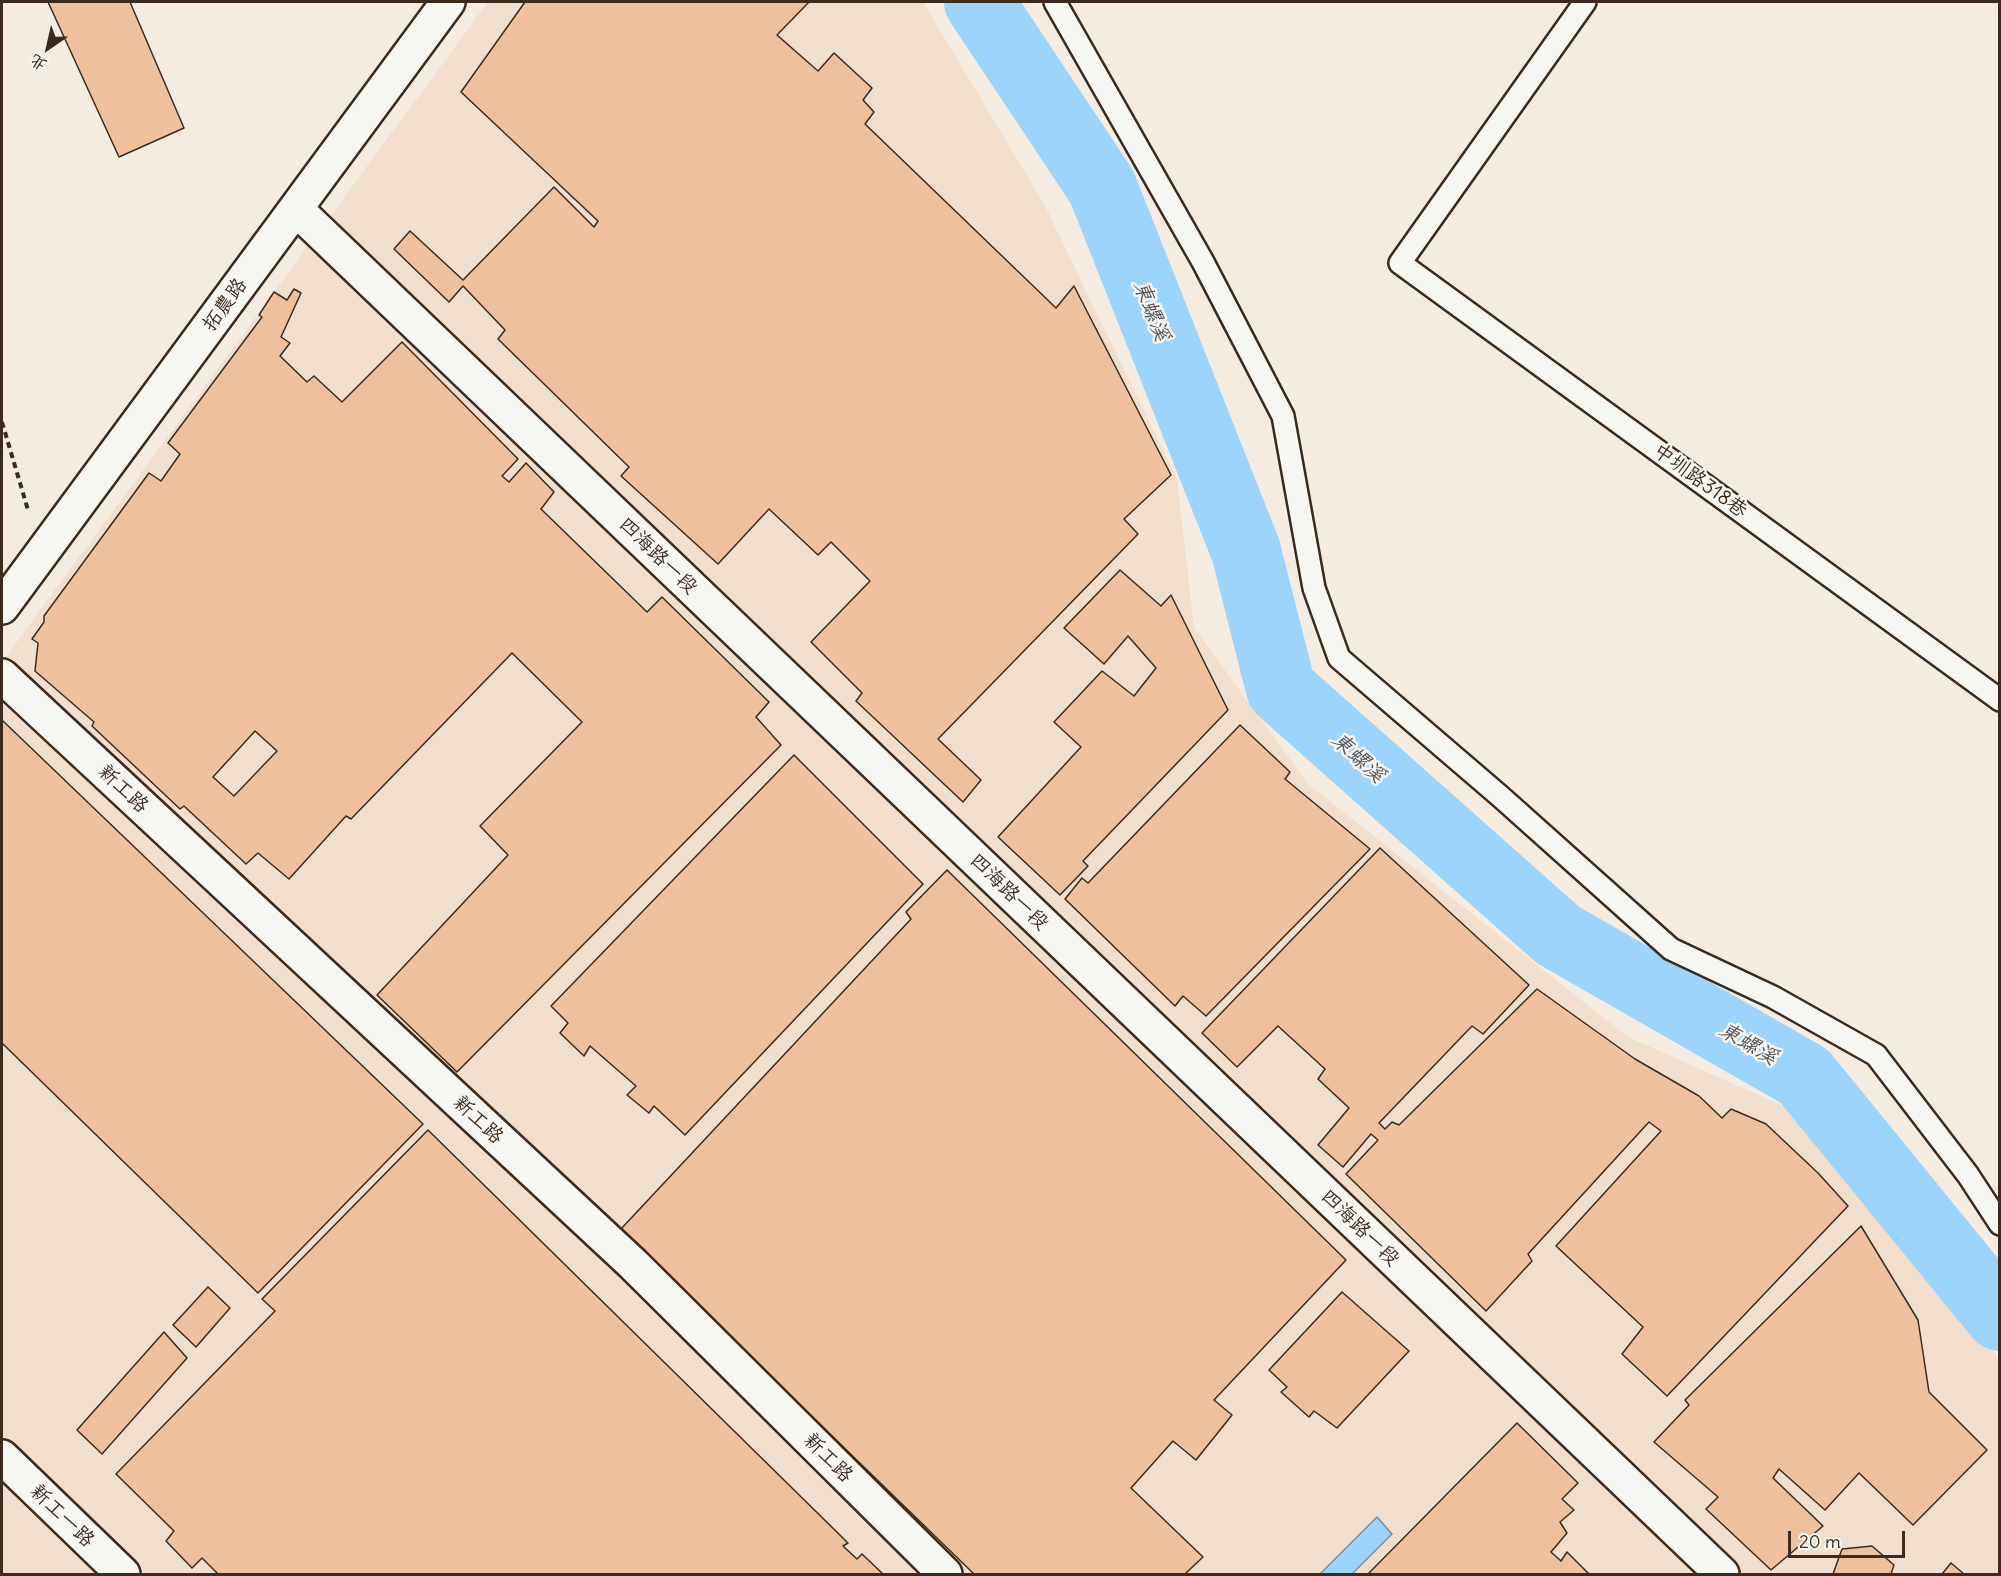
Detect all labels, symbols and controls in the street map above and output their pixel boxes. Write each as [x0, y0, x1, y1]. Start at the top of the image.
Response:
north arrow [18, 18, 78, 78]
text: 北 [26, 50, 50, 76]
street label: 拓農路 [198, 274, 252, 336]
water label: 東螺溪 [1128, 277, 1174, 345]
street label: 中圳路318巷 [1648, 439, 1752, 523]
street label: 四海路一段 [614, 513, 702, 599]
water label: 東螺溪 [1326, 728, 1390, 788]
street label: 新工路 [93, 760, 153, 818]
street label: 四海路一段 [965, 849, 1053, 935]
water label: 東螺溪 [1714, 1017, 1782, 1071]
street label: 新工路 [448, 1091, 508, 1149]
street label: 四海路一段 [1316, 1185, 1404, 1271]
street label: 新工路 [798, 1428, 858, 1488]
street label: 新工一路 [25, 1480, 99, 1552]
scale bar [1791, 1519, 1908, 1557]
text: 20 m [1799, 1530, 1841, 1553]

